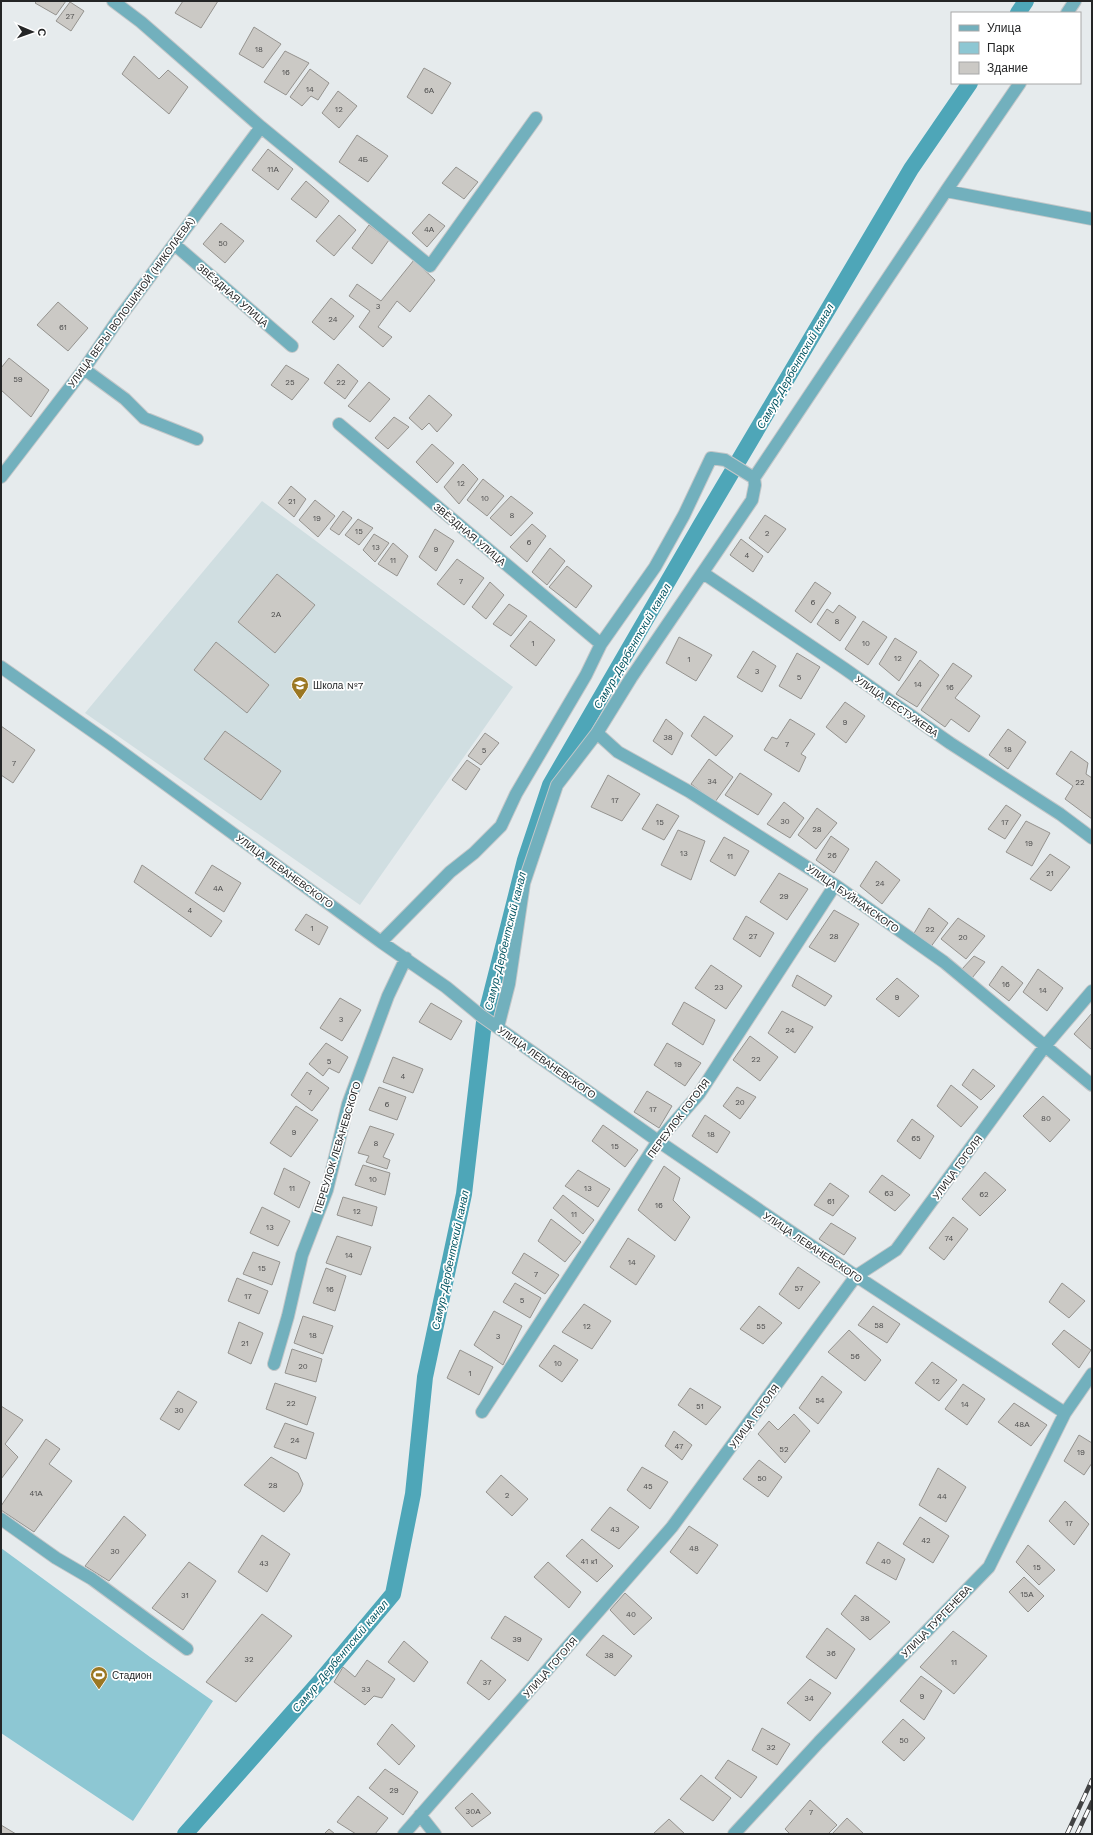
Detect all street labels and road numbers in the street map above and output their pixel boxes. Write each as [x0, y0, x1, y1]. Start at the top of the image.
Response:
street label: УЛИЦА ВЕРЫ ВОЛОШИНОЙ (НИКОЛАЕВА) [65, 215, 197, 389]
street label: ЗВЁЗДНАЯ УЛИЦА [195, 262, 271, 329]
street label: ЗВЁЗДНАЯ УЛИЦА [431, 501, 508, 568]
street label: УЛИЦА БЕСТУЖЕВА [853, 674, 941, 739]
street label: УЛИЦА ЛЕВАНЕВСКОГО [234, 833, 335, 910]
street label: УЛИЦА БУЙНАКСКОГО [804, 862, 902, 935]
street label: УЛИЦА ЛЕВАНЕВСКОГО [496, 1024, 598, 1101]
street label: ПЕРЕУЛОК ГОГОЛЯ [645, 1077, 712, 1160]
street label: ПЕРЕУЛОК ЛЕВАНЕВСКОГО [312, 1080, 363, 1214]
street label: УЛИЦА ГОГОЛЯ [931, 1133, 984, 1201]
street label: УЛИЦА ЛЕВАНЕВСКОГО [761, 1210, 865, 1285]
street label: УЛИЦА ГОГОЛЯ [728, 1382, 781, 1450]
street label: УЛИЦА ТУРГЕНЕВА [899, 1583, 974, 1659]
street label: УЛИЦА ГОГОЛЯ [521, 1635, 580, 1700]

